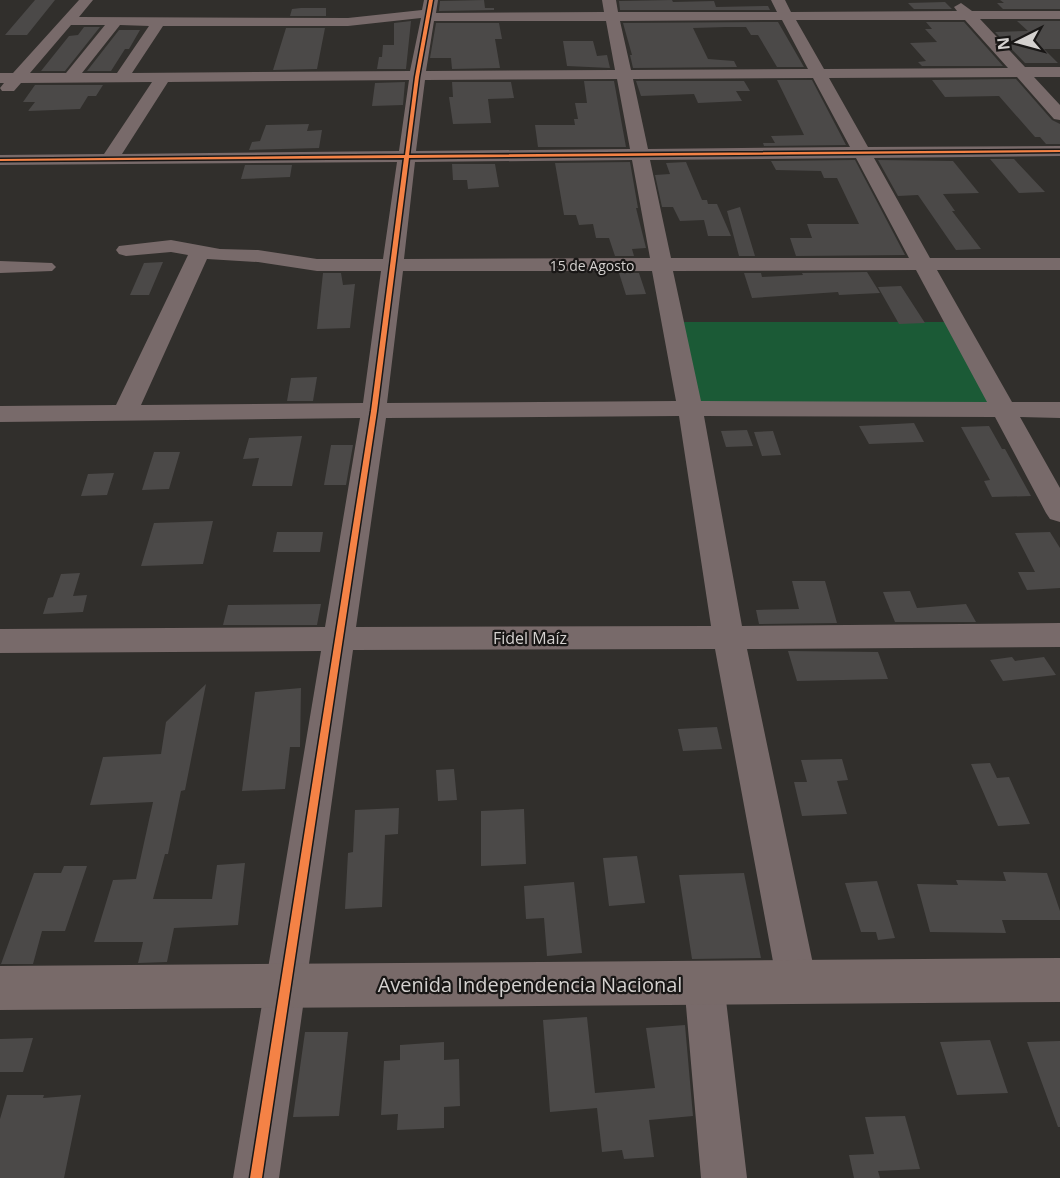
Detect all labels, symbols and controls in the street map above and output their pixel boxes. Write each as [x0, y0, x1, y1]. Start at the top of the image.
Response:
north arrow [988, 12, 1048, 72]
text: N [991, 36, 1015, 51]
street label: 15 de Agosto [550, 256, 634, 275]
street label: Fidel Maíz [493, 627, 567, 649]
street label: Avenida Independencia Nacional [378, 971, 682, 998]

